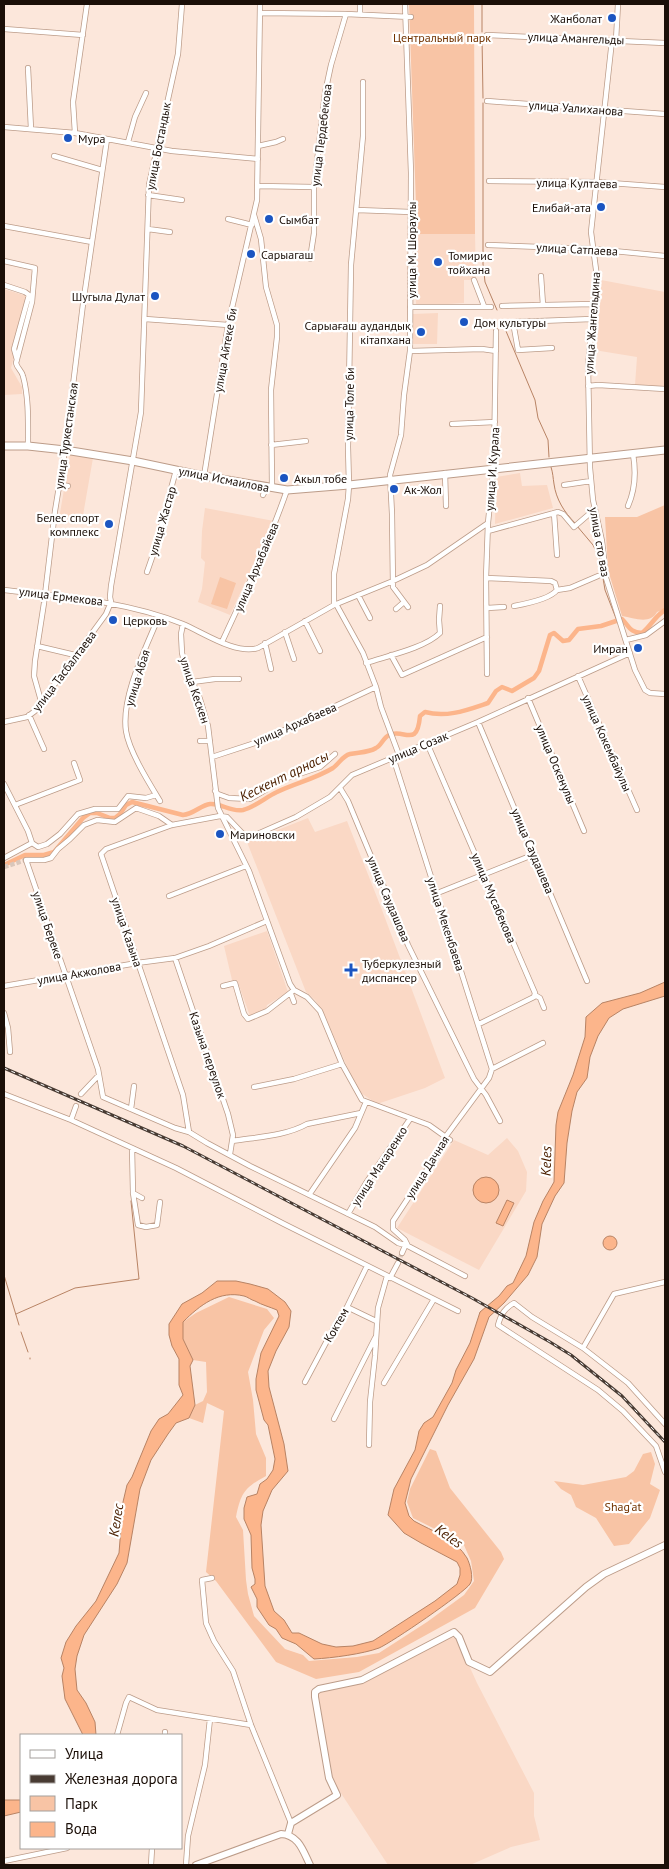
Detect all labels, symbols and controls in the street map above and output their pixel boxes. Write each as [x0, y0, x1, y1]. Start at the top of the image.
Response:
place label: Жанболат [549, 11, 602, 26]
marker: Жанболат [606, 12, 618, 24]
street label: улица Амангельды [528, 29, 624, 47]
park label: Центральный парк [393, 30, 491, 45]
street label: улица Пердебекова [307, 83, 335, 187]
street label: улица Уалиханова [528, 97, 624, 119]
street label: улица Бостандык [142, 100, 174, 191]
place label: Мура [78, 131, 106, 146]
marker: Мура [62, 132, 74, 144]
street label: улица Култаева [536, 175, 618, 191]
place label: Елибай-ата [532, 200, 591, 215]
marker: Елибай-ата [595, 201, 607, 213]
street label: улица М. Шораулы [404, 202, 419, 298]
place label: Сымбат [279, 212, 319, 227]
marker: Сымбат [263, 213, 275, 225]
street label: улица Сатпаева [536, 239, 618, 259]
place label: Сарыагаш [261, 247, 313, 262]
marker: Сарыагаш [245, 248, 257, 260]
place label: Томирис тойхана [448, 248, 493, 277]
marker: Томирис тойхана [432, 256, 444, 268]
street label: улица Жангельдина [581, 271, 603, 375]
place label: Шугыла Дулат [72, 289, 145, 304]
marker: Шугыла Дулат [149, 290, 161, 302]
street label: улица Айтеке би [210, 307, 240, 393]
place label: Дом культуры [474, 315, 546, 330]
marker: Дом культуры [458, 316, 470, 328]
place label: Сарыағаш аудандық кітапхана [304, 318, 411, 347]
marker: Сарыағаш аудандық кітапхана [415, 326, 427, 338]
street label: улица Толе би [341, 367, 357, 441]
street label: улица Туркестанская [51, 382, 81, 490]
street label: улица И. Курала [482, 426, 502, 511]
street label: улица Исмаилова [177, 463, 271, 495]
place label: Акыл тобе [294, 471, 347, 486]
marker: Акыл тобе [278, 472, 290, 484]
place label: Ак-Жол [404, 482, 442, 497]
marker: Ак-Жол [388, 483, 400, 495]
street label: улица Жастар [145, 484, 179, 558]
street label: улица сто ваз [586, 506, 614, 578]
place label: Белес спорт комплекс [37, 510, 100, 539]
marker: Белес спорт комплекс [103, 518, 115, 530]
street label: улица Архабайева [230, 520, 282, 614]
street label: улица Ермекова [18, 583, 104, 609]
place label: Церковь [123, 613, 168, 628]
marker: Церковь [107, 614, 119, 626]
street label: улица Тасбалтаева [29, 628, 99, 714]
place label: Имран [593, 641, 628, 656]
marker: Имран [632, 642, 644, 654]
street label: улица Абая [121, 648, 153, 708]
street label: улица Кескен [177, 655, 213, 725]
street label: улица Кокембайулы [579, 692, 635, 794]
street label: улица Архабаева [251, 699, 339, 749]
street label: улица Оскенулы [533, 722, 579, 806]
street label: улица Созак [386, 728, 450, 766]
water label: Кескент арнасы [236, 747, 332, 805]
street label: улица Саудашева [508, 806, 558, 896]
place label: Мариновски [230, 827, 295, 842]
marker: Мариновски [214, 828, 226, 840]
street label: улица Мусабекова [468, 851, 520, 945]
street label: улица Саудашова [364, 854, 414, 944]
street label: улица Мекенбаева [424, 875, 468, 973]
street label: улица Береке [29, 889, 67, 961]
street label: улица Казына [108, 895, 146, 969]
place label: Туберкулезный диспансер [362, 956, 441, 985]
street label: улица Акжолова [36, 958, 122, 988]
marker: Туберкулезный диспансер [344, 963, 358, 977]
street label: Казына переулок [186, 1010, 230, 1101]
street label: улица Макаренко [348, 1123, 410, 1209]
street label: улица Дачная [402, 1133, 452, 1201]
water label: Keles [536, 1145, 556, 1176]
street label: Коктем [320, 1305, 352, 1345]
park label: Shag‘at [605, 1499, 641, 1514]
water label: Келес [105, 1501, 128, 1538]
water label: Keles [432, 1520, 467, 1552]
legend [20, 1734, 182, 1849]
text: Улица [65, 1744, 103, 1763]
text: Железная дорога [64, 1769, 178, 1788]
text: Парк [65, 1794, 98, 1813]
text: Вода [65, 1819, 97, 1838]

